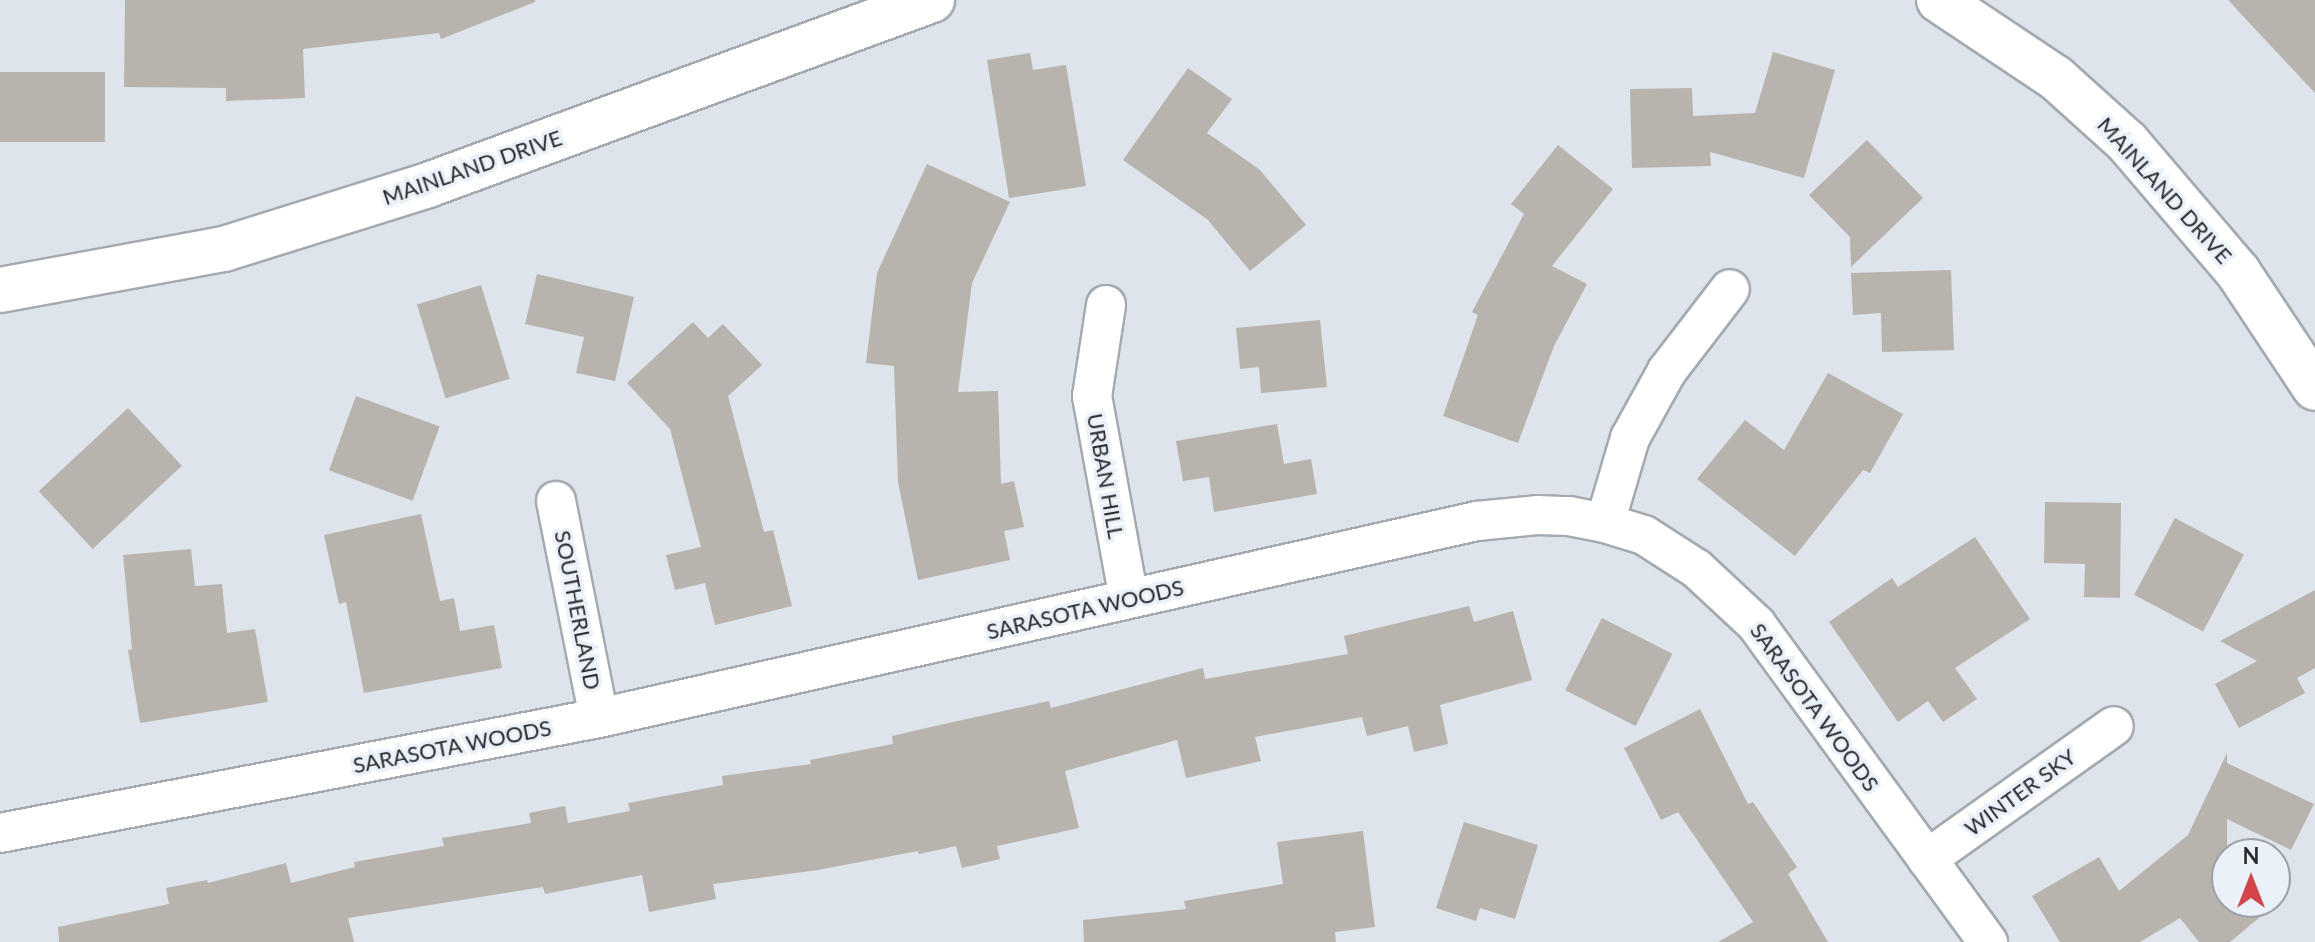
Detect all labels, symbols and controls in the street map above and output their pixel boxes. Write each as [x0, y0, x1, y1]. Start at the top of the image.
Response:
street label: MAINLAND DRIVE [2092, 111, 2238, 269]
street label: MAINLAND DRIVE [379, 124, 565, 210]
street label: URBAN HILL [1082, 411, 1130, 541]
street label: SOUTHERLAND [550, 528, 606, 692]
street label: SARASOTA WOODS [983, 573, 1187, 645]
street label: SARASOTA WOODS [1745, 617, 1885, 797]
street label: SARASOTA WOODS [350, 714, 554, 778]
street label: WINTER SKY [1959, 743, 2081, 841]
north arrow [2211, 838, 2291, 918]
text: N [2243, 842, 2259, 869]

